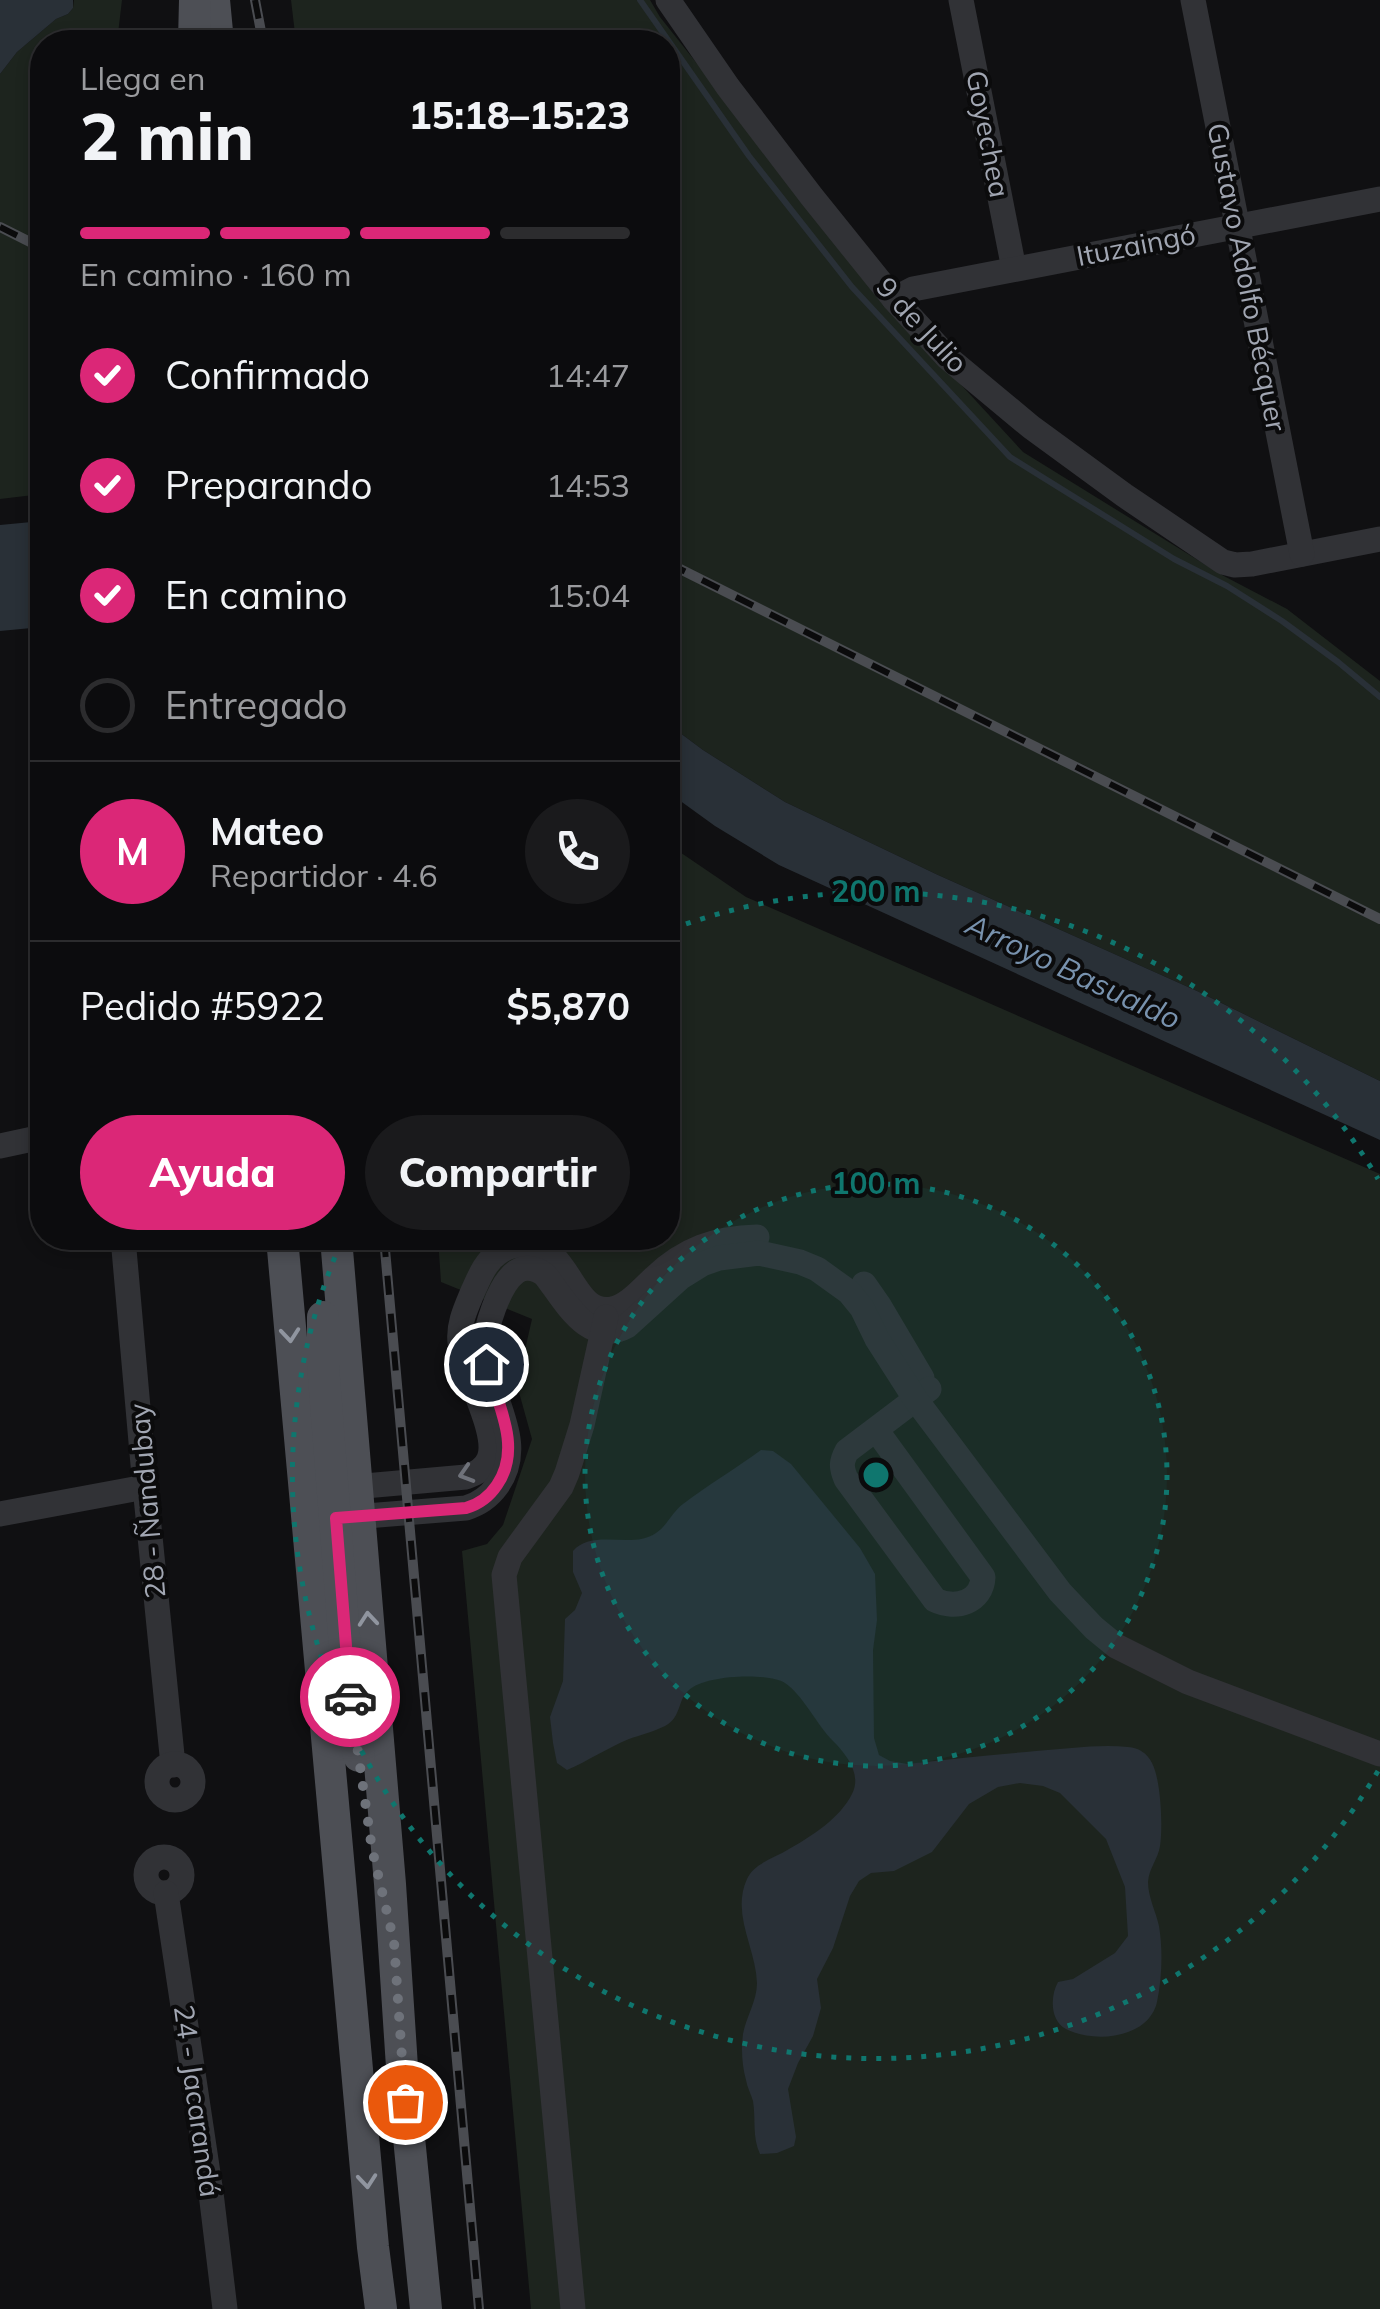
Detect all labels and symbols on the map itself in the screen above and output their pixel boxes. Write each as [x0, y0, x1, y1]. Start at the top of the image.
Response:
street label: Goyechea [959, 68, 1018, 200]
street label: Gustavo Adolfo Bécquer [1200, 120, 1295, 435]
street label: Ituzaingó [1073, 216, 1198, 273]
street label: 9 de Julio [869, 270, 975, 380]
text: 200 m [831, 872, 921, 910]
water label: Arroyo Basualdo [959, 904, 1187, 1037]
text: 100 m [831, 1164, 921, 1202]
pin [444, 1322, 529, 1407]
one-way arrow [279, 1327, 301, 1343]
street label: 28 - Ñandubay [121, 1402, 172, 1600]
centre of rings [858, 1457, 894, 1493]
one-way arrow [458, 1462, 475, 1483]
one-way arrow [357, 1611, 379, 1627]
courier [300, 1647, 400, 1747]
street label: 24 - Jacarandá [167, 2003, 228, 2199]
pin [363, 2060, 448, 2145]
one-way arrow [356, 2174, 377, 2190]

